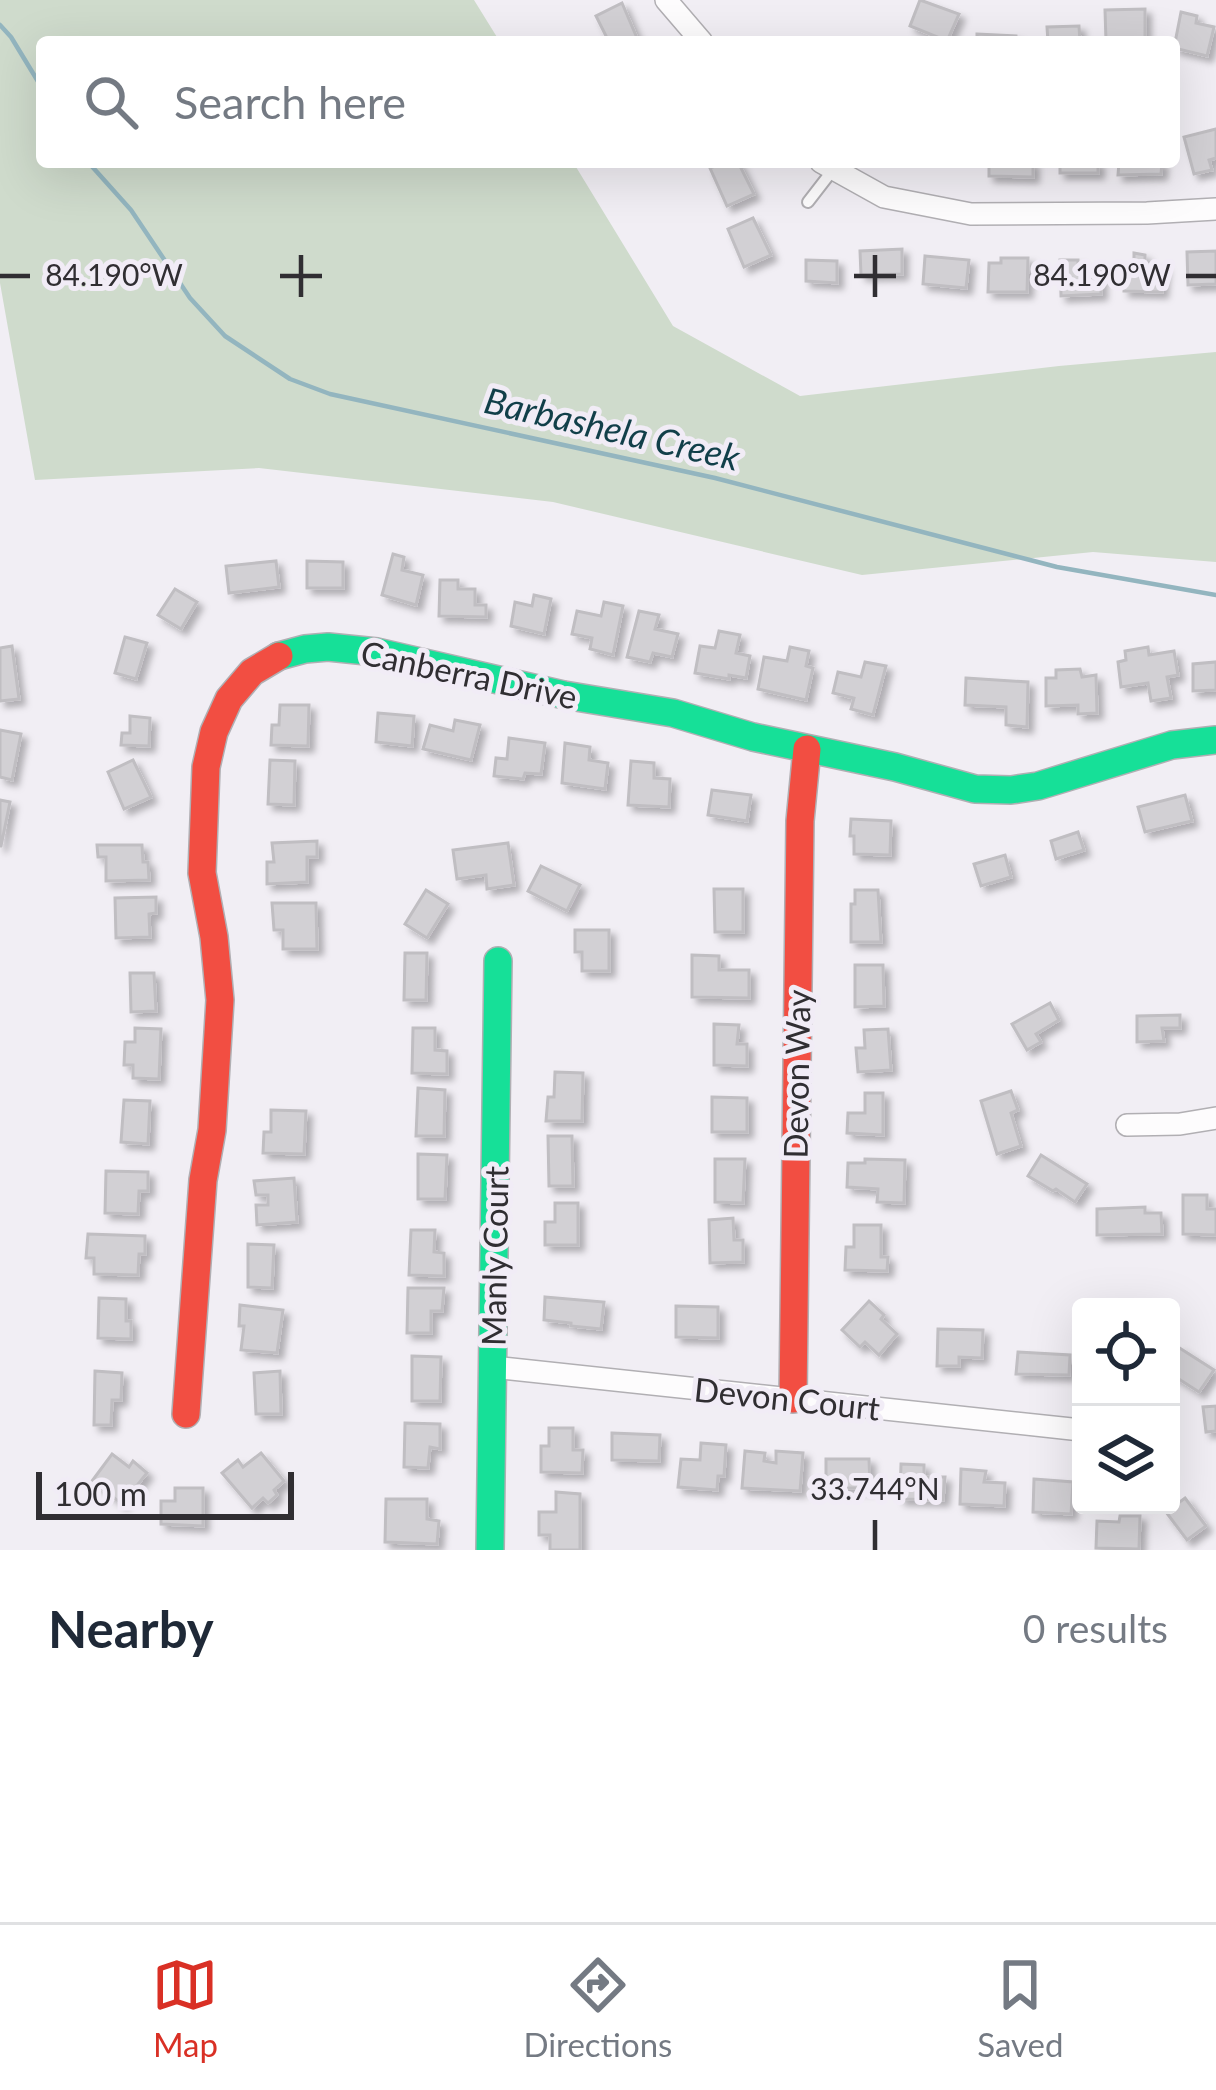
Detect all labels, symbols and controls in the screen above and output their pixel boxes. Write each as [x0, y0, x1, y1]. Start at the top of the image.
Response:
search box [36, 36, 1180, 168]
icon: search [78, 69, 144, 135]
text: Search here [174, 75, 406, 129]
text: 84.190°W [45, 256, 183, 292]
text: 84.190°W [1033, 256, 1171, 292]
water label: Barbashela Creek [480, 377, 745, 479]
street label: Canberra Drive [357, 632, 581, 716]
street label: Devon Way [775, 989, 817, 1159]
street label: Manly Court [472, 1165, 516, 1346]
map controls [1072, 1298, 1180, 1514]
button: locate [1072, 1298, 1180, 1406]
street label: Devon Court [692, 1368, 882, 1428]
button: layers [1072, 1406, 1180, 1514]
scale bar [36, 1466, 294, 1519]
text: 33.744°N [810, 1470, 940, 1506]
text: 100 m [54, 1473, 147, 1513]
text: Nearby [48, 1598, 214, 1659]
text: 0 results [1023, 1605, 1168, 1651]
tab: Map [152, 1952, 218, 2064]
tab: Directions [523, 1952, 672, 2064]
tab: Saved [977, 1952, 1064, 2064]

